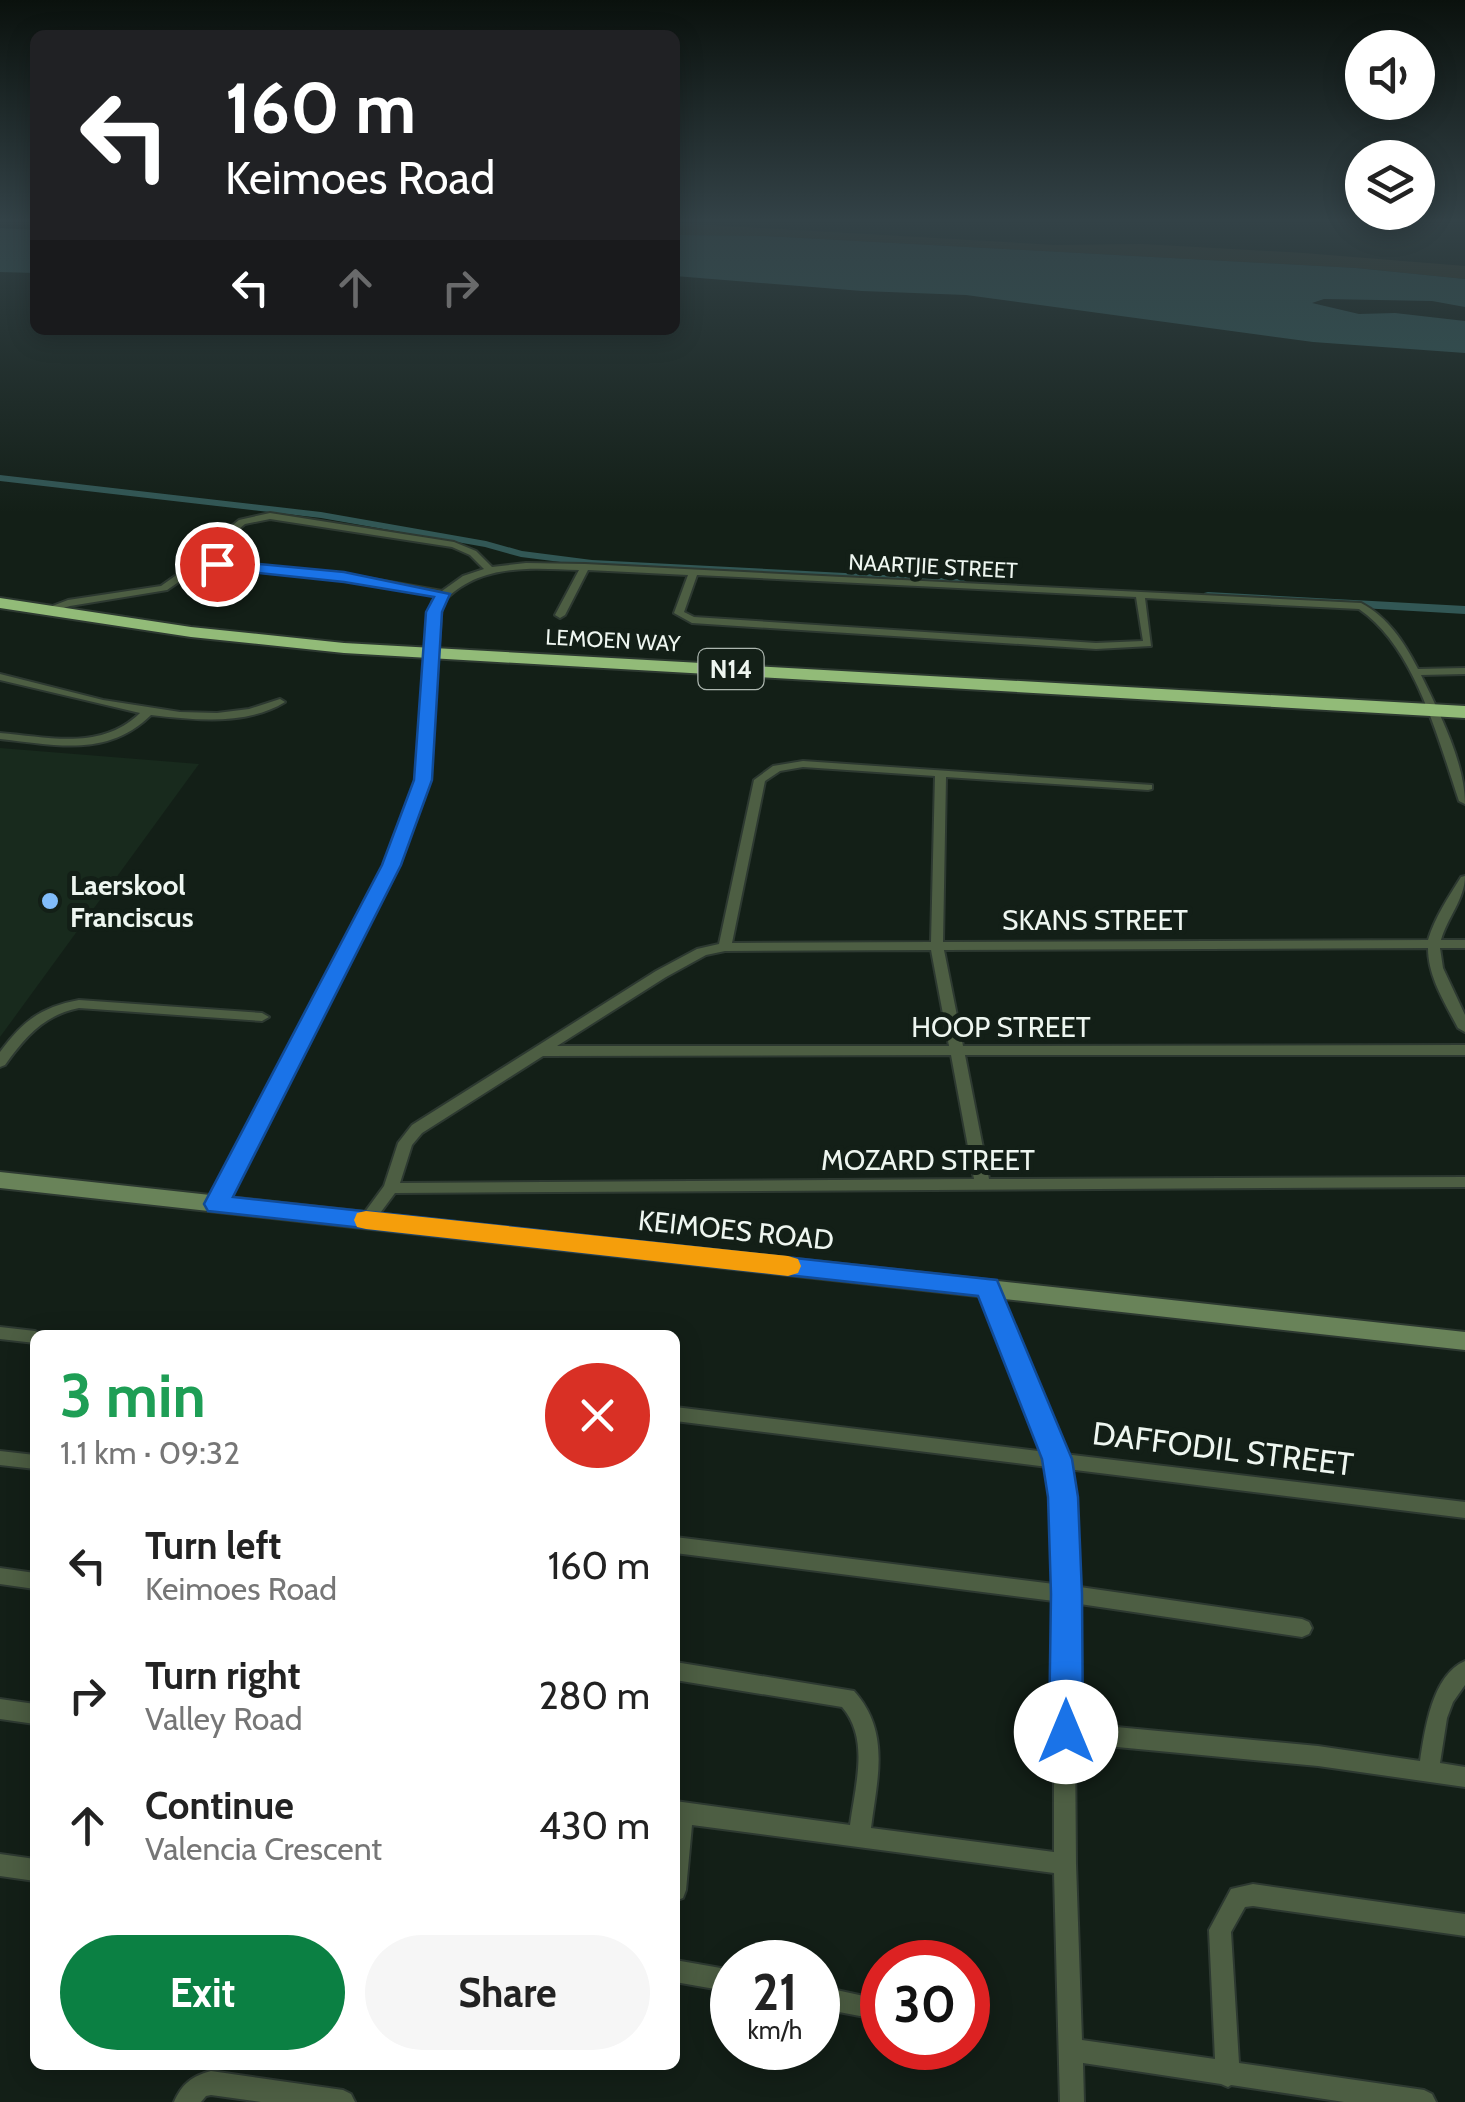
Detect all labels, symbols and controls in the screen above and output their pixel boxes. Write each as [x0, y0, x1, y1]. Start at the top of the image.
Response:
map controls [1345, 30, 1435, 230]
button: sound [1345, 30, 1435, 120]
text: 160 m [225, 65, 416, 151]
icon: left [60, 70, 190, 200]
button: layers [1345, 140, 1435, 230]
text: Keimoes Road [225, 151, 495, 205]
icon: left [223, 260, 278, 315]
icon: ahead [328, 260, 383, 315]
icon: right [433, 260, 488, 315]
pin [175, 522, 260, 607]
icon: arrive [190, 537, 245, 592]
street label: NAARTJIE STREET [848, 549, 1019, 584]
street label: LEMOEN WAY [545, 623, 682, 658]
road number: N14 [698, 649, 764, 689]
place label: Laerskool Franciscus [70, 868, 194, 934]
marker: Laerskool Franciscus [39, 890, 61, 912]
street label: SKANS STREET [1002, 903, 1188, 937]
street label: HOOP STREET [911, 1010, 1091, 1044]
street label: MOZARD STREET [821, 1143, 1035, 1177]
street label: KEIMOES ROAD [637, 1203, 835, 1257]
text: 3 min [60, 1359, 206, 1432]
button: close [545, 1363, 650, 1468]
street label: DAFFODIL STREET [1090, 1413, 1356, 1484]
text: 1.1 km · 09:32 [60, 1433, 240, 1472]
text: Turn left [145, 1522, 281, 1569]
icon: left [60, 1538, 115, 1593]
text: 160 m [548, 1542, 650, 1589]
text: Keimoes Road [145, 1569, 337, 1608]
text: Turn right [145, 1652, 301, 1699]
icon: right [60, 1668, 115, 1723]
text: 280 m [539, 1672, 650, 1719]
position arrow [1014, 1680, 1118, 1784]
text: Valley Road [145, 1699, 303, 1738]
text: Continue [145, 1782, 294, 1829]
icon: ahead [60, 1798, 115, 1853]
text: 430 m [539, 1802, 650, 1849]
text: Valencia Crescent [145, 1829, 382, 1868]
button: Exit [60, 1935, 345, 2050]
button: Share [365, 1935, 650, 2050]
speed limit sign: 30 [860, 1940, 990, 2070]
text: 21 [753, 1962, 797, 2023]
text: km/h [748, 2015, 802, 2045]

